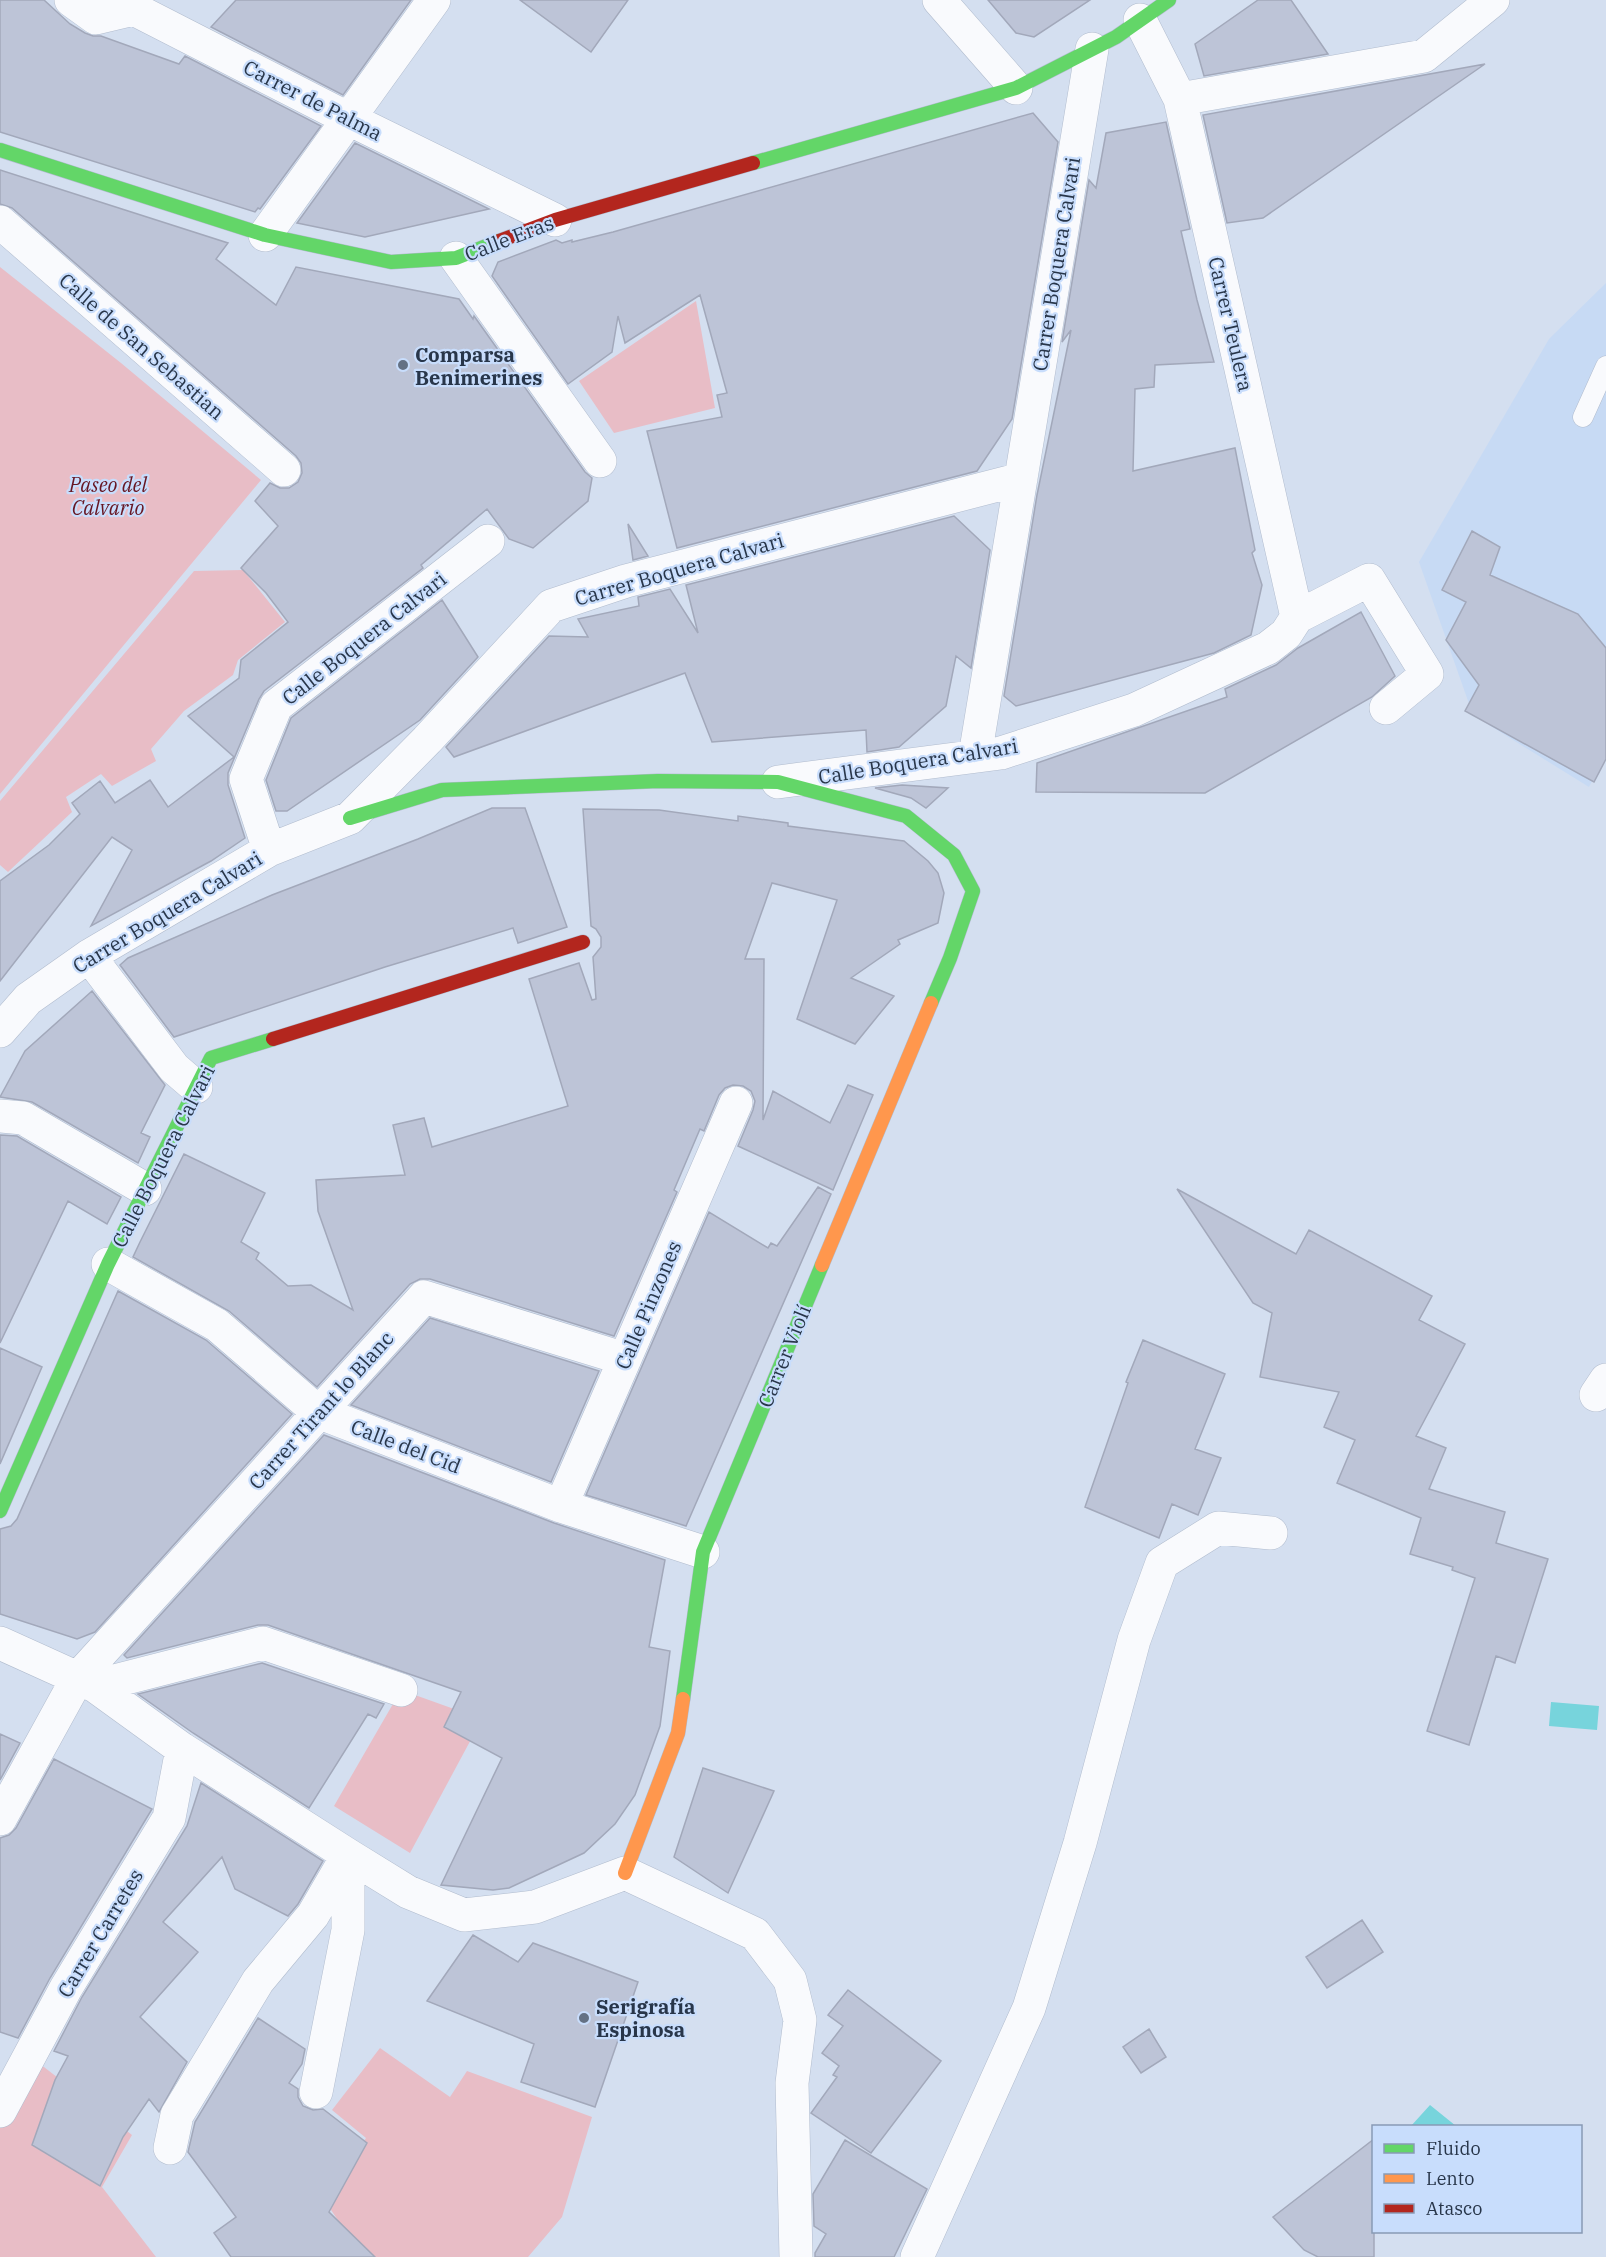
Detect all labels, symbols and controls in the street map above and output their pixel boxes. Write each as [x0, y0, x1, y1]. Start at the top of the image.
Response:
street label: Carrer de Palma [239, 53, 387, 147]
street label: Carrer Boquera Calvari [1026, 155, 1086, 373]
street label: Calle Eras [461, 209, 557, 267]
street label: Carrer Teulera [1202, 254, 1260, 394]
street label: Calle de San Sebastian [54, 267, 231, 426]
place label: Comparsa Benimerines [415, 341, 542, 391]
marker: Comparsa Benimerines [396, 358, 410, 372]
park label: Paseo del Calvario [68, 471, 147, 521]
street label: Carrer Boquera Calvari [571, 526, 787, 612]
street label: Calle Boquera Calvari [276, 565, 452, 711]
street label: Calle Boquera Calvari [816, 732, 1020, 790]
street label: Carrer Boquera Calvari [67, 845, 267, 979]
street label: Calle Boquera Calvari [105, 1060, 221, 1252]
street label: Calle Pinzones [609, 1237, 687, 1373]
street label: Carrer Violí [751, 1301, 817, 1411]
street label: Carrer Tirant lo Blanc [243, 1325, 399, 1495]
street label: Calle del Cid [347, 1413, 465, 1479]
street label: Carrer Carretes [51, 1864, 149, 2002]
place label: Serigrafía Espinosa [596, 1993, 696, 2043]
marker: Serigrafía Espinosa [577, 2011, 591, 2025]
legend [1372, 2125, 1582, 2233]
text: Fluido [1426, 2137, 1481, 2160]
text: Lento [1426, 2167, 1474, 2190]
text: Atasco [1426, 2197, 1482, 2220]

